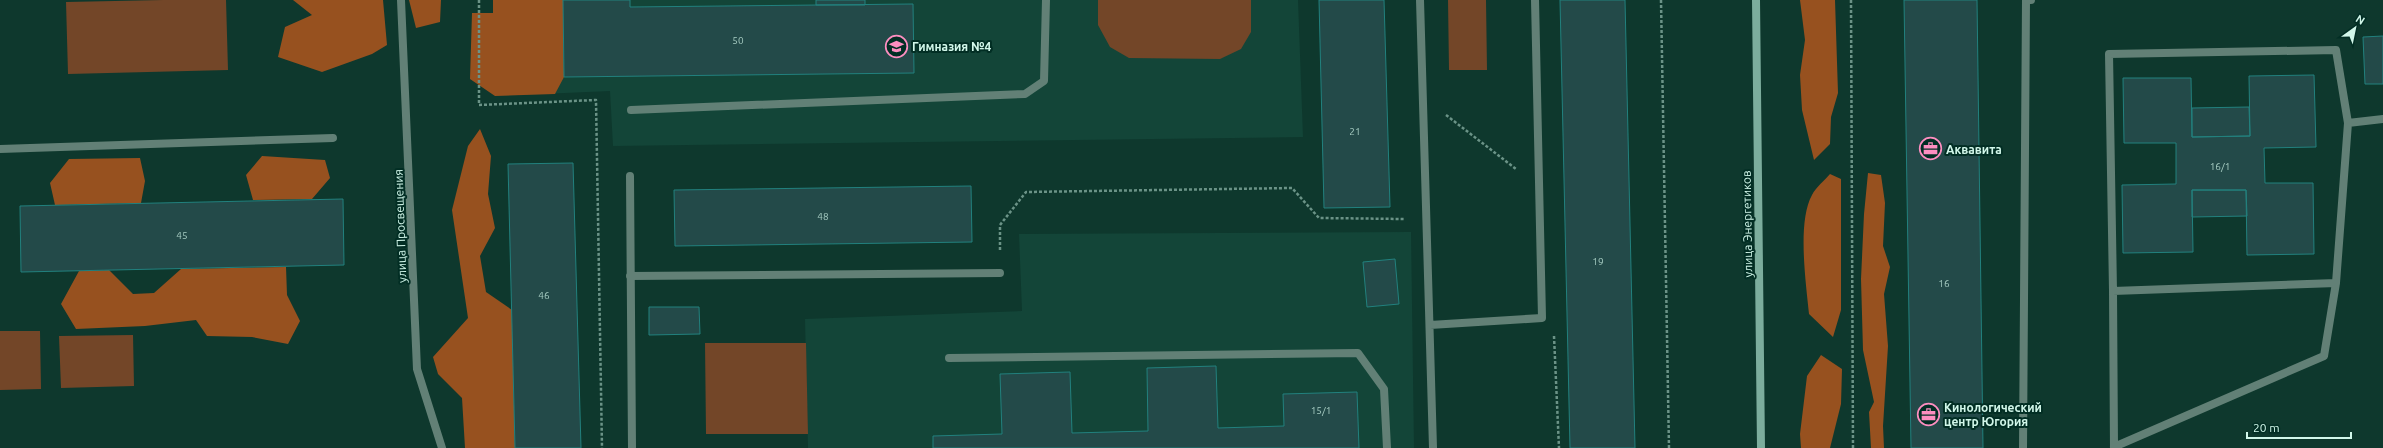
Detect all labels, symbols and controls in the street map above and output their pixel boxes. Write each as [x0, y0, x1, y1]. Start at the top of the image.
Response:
north arrow [2335, 8, 2375, 48]
text: N [2354, 12, 2367, 27]
school or university icon: Гимназия №4 [884, 33, 910, 59]
house number: 50 [732, 35, 744, 46]
place label: Гимназия №4 [912, 40, 991, 53]
house number: 21 [1349, 126, 1361, 137]
office icon: Аквавита [1918, 136, 1944, 162]
place label: Аквавита [1946, 143, 2002, 156]
house number: 16/1 [2210, 161, 2230, 172]
street label: улица Просвещения [392, 169, 408, 283]
street label: улица Энергетиков [1740, 170, 1754, 278]
house number: 48 [817, 211, 829, 222]
house number: 45 [176, 230, 188, 241]
house number: 19 [1592, 256, 1604, 267]
house number: 16 [1938, 278, 1950, 289]
house number: 46 [538, 290, 550, 301]
office icon: Кинологический центр Югория [1915, 401, 1941, 427]
place label: Кинологический центр Югория [1944, 401, 2042, 428]
house number: 15/1 [1311, 405, 1331, 416]
scale bar [2247, 414, 2351, 440]
text: 20 m [2253, 421, 2280, 434]

